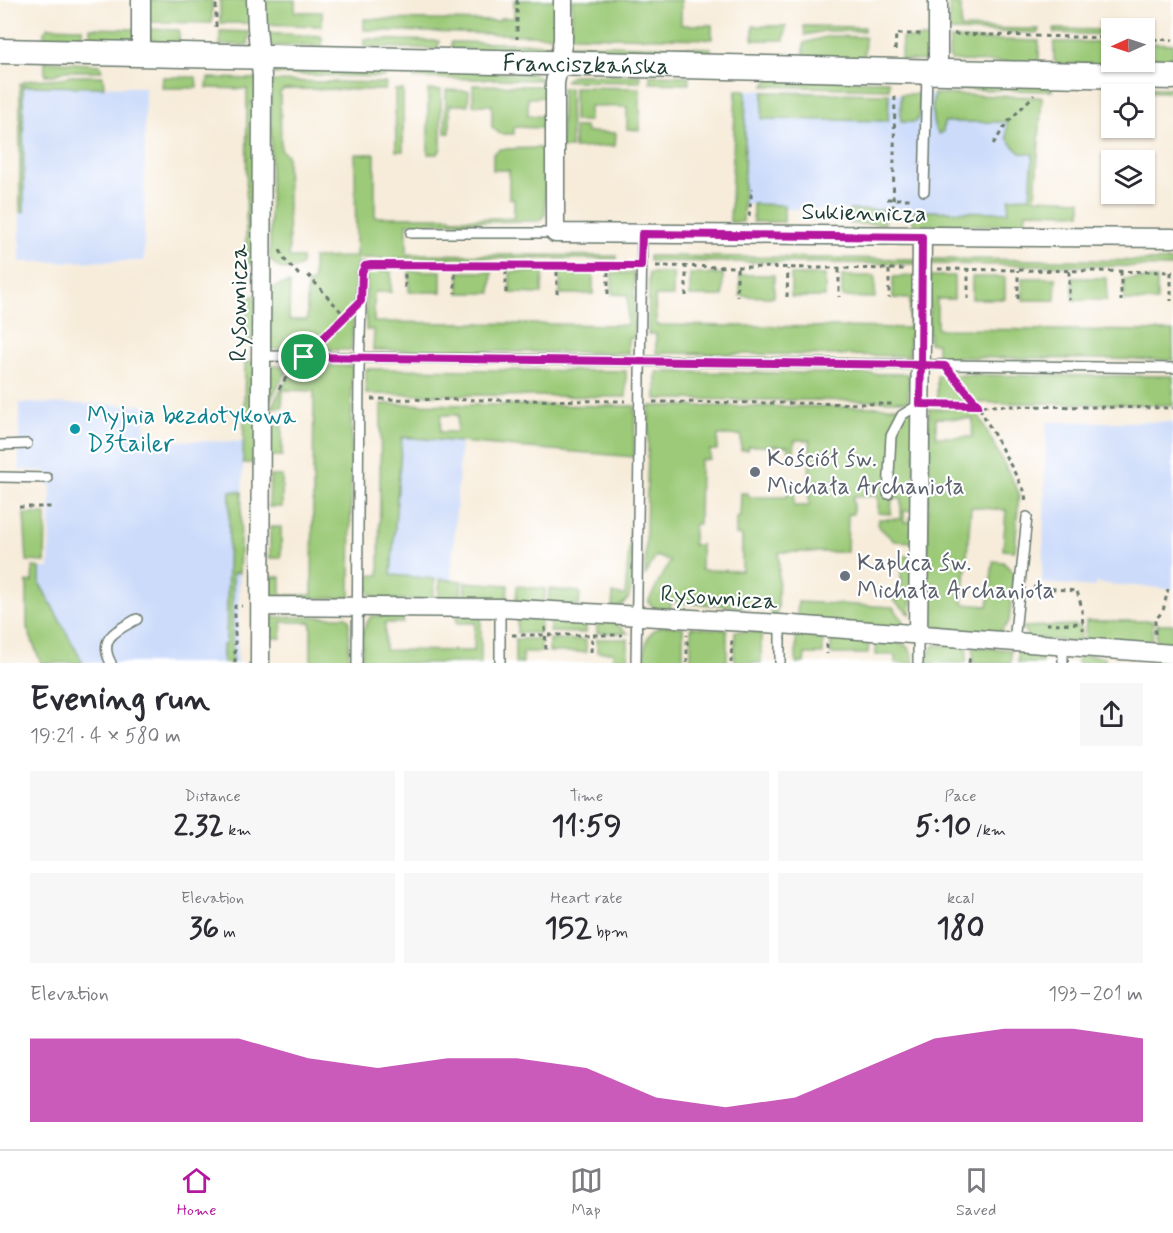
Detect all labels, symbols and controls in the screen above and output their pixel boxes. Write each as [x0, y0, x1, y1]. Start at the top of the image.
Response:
north arrow [1101, 18, 1155, 72]
map controls [1101, 18, 1155, 204]
street label: Franciszkańska [502, 48, 669, 83]
button: locate [1101, 84, 1155, 138]
button: layers [1101, 150, 1155, 204]
street label: Sukiennicza [801, 197, 927, 230]
street label: Rysownicza [224, 244, 255, 362]
pin [278, 331, 329, 382]
icon: arrive [287, 340, 320, 373]
place label: Myjnia bezdotykowa D3tailer [87, 401, 297, 460]
marker: Myjnia bezdotykowa D3tailer [68, 422, 82, 436]
place label: Kościół św. Michała Archanioła [767, 444, 965, 503]
marker: Kościół św. Michała Archanioła [748, 465, 762, 479]
place label: Kaplica św. Michała Archanioła [857, 548, 1055, 607]
marker: Kaplica św. Michała Archanioła [838, 569, 852, 583]
street label: Rysownicza [659, 579, 779, 618]
text: Evening run [30, 678, 210, 722]
button: share [1080, 683, 1143, 746]
text: 19:21 · 4 × 580 m [30, 723, 181, 750]
text: Distance [184, 786, 241, 807]
text: Time [570, 786, 603, 807]
text: Pace [945, 786, 976, 807]
text: 2.32 [173, 807, 224, 846]
text: 11:59 [551, 807, 622, 846]
text: 5:10 [915, 807, 971, 846]
text: km [224, 820, 252, 841]
text: /km [971, 820, 1006, 841]
text: Elevation [181, 888, 244, 909]
text: Heart rate [551, 888, 622, 909]
text: kcal [947, 888, 974, 909]
text: 36 [189, 909, 219, 948]
text: 152 [545, 909, 592, 948]
text: 180 [937, 909, 984, 948]
text: m [219, 922, 236, 943]
text: bpm [592, 922, 628, 943]
text: Elevation [30, 981, 109, 1008]
text: 193–201 m [1048, 981, 1143, 1008]
tab: Home [177, 1164, 216, 1221]
tab: Map [570, 1164, 603, 1221]
tab: Saved [956, 1164, 996, 1221]

